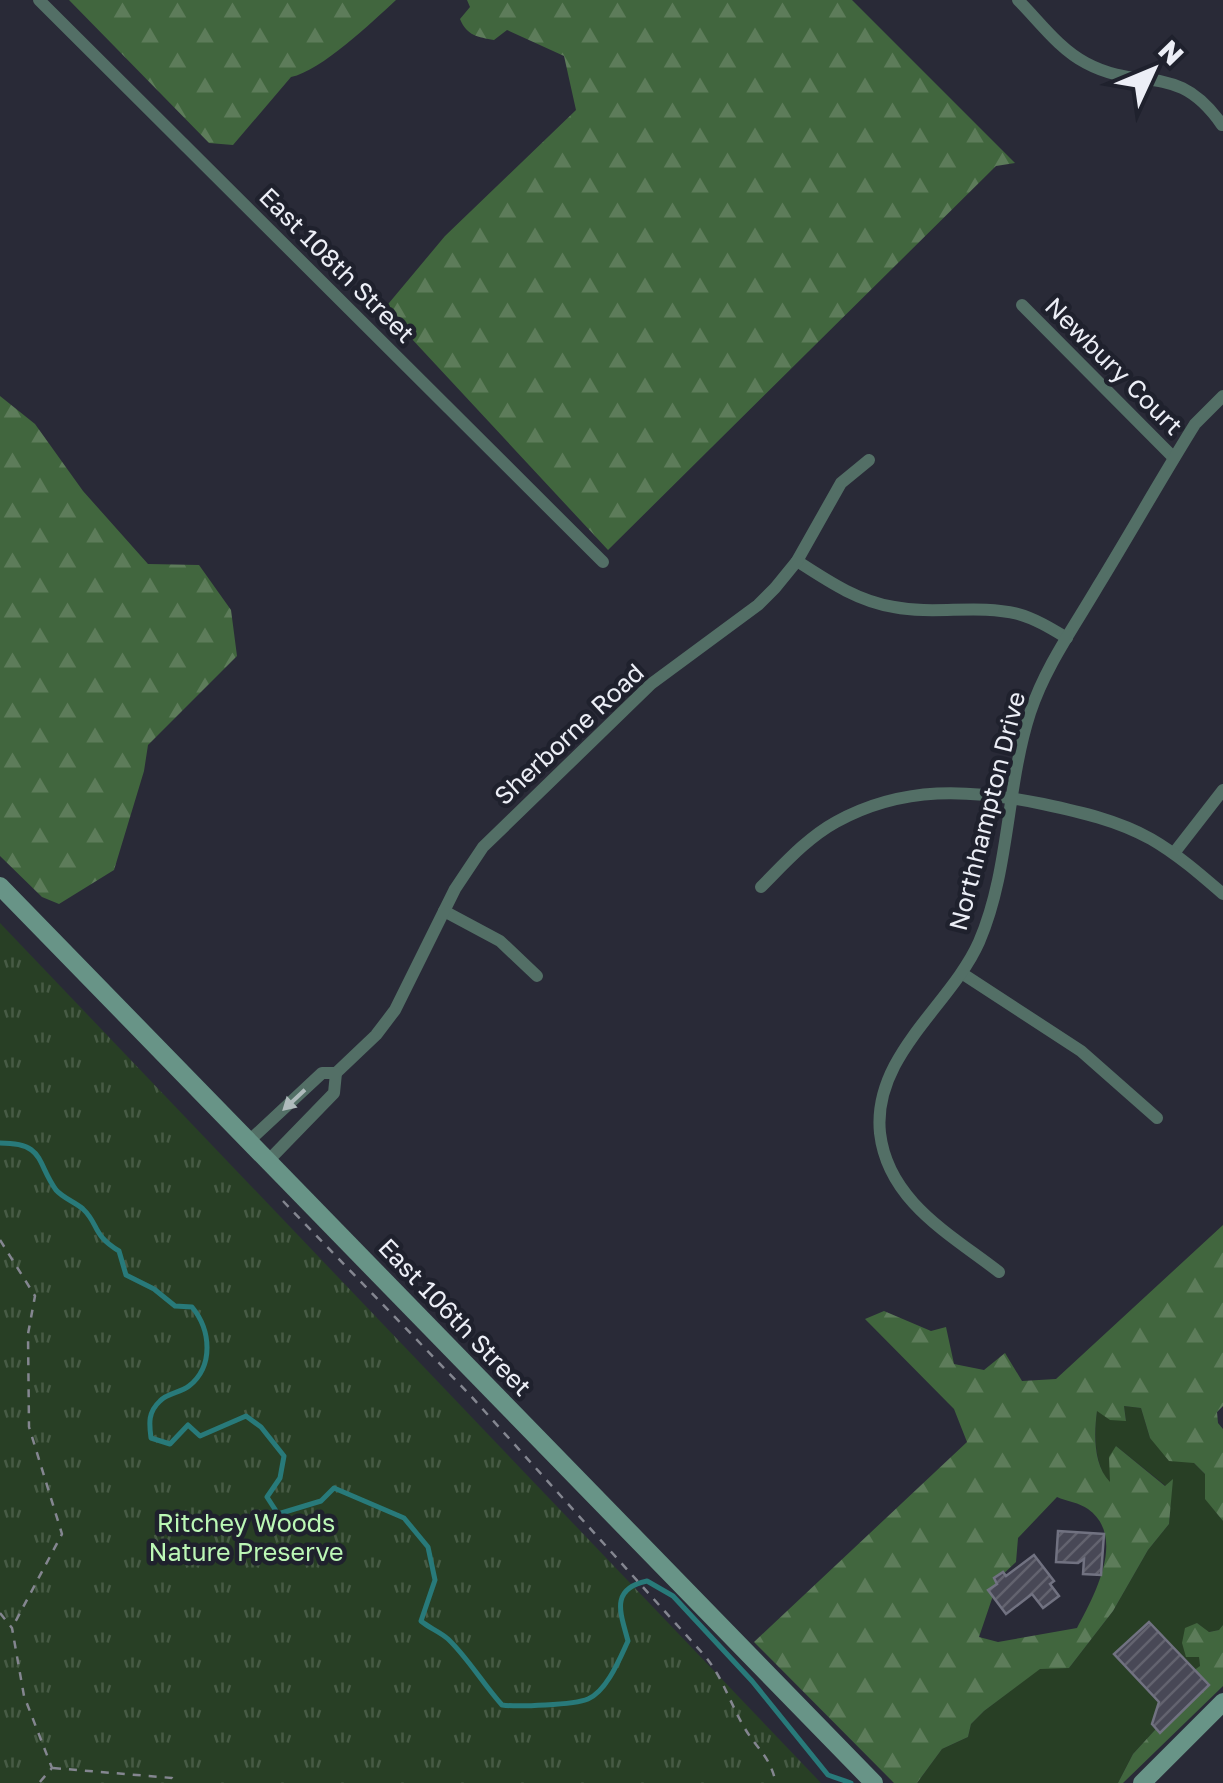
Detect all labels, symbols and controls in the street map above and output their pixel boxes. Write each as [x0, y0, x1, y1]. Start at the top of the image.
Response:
north arrow [1103, 20, 1203, 120]
text: N [1152, 33, 1191, 71]
street label: East 108th Street [253, 180, 422, 349]
street label: Newbury Court [1039, 290, 1190, 441]
street label: Sherborne Road [487, 656, 650, 811]
street label: Northhampton Drive [942, 688, 1031, 934]
one-way arrow [282, 1088, 306, 1111]
street label: East 106th Street [372, 1231, 538, 1402]
park label: Ritchey Woods Nature Preserve [149, 1507, 343, 1567]

